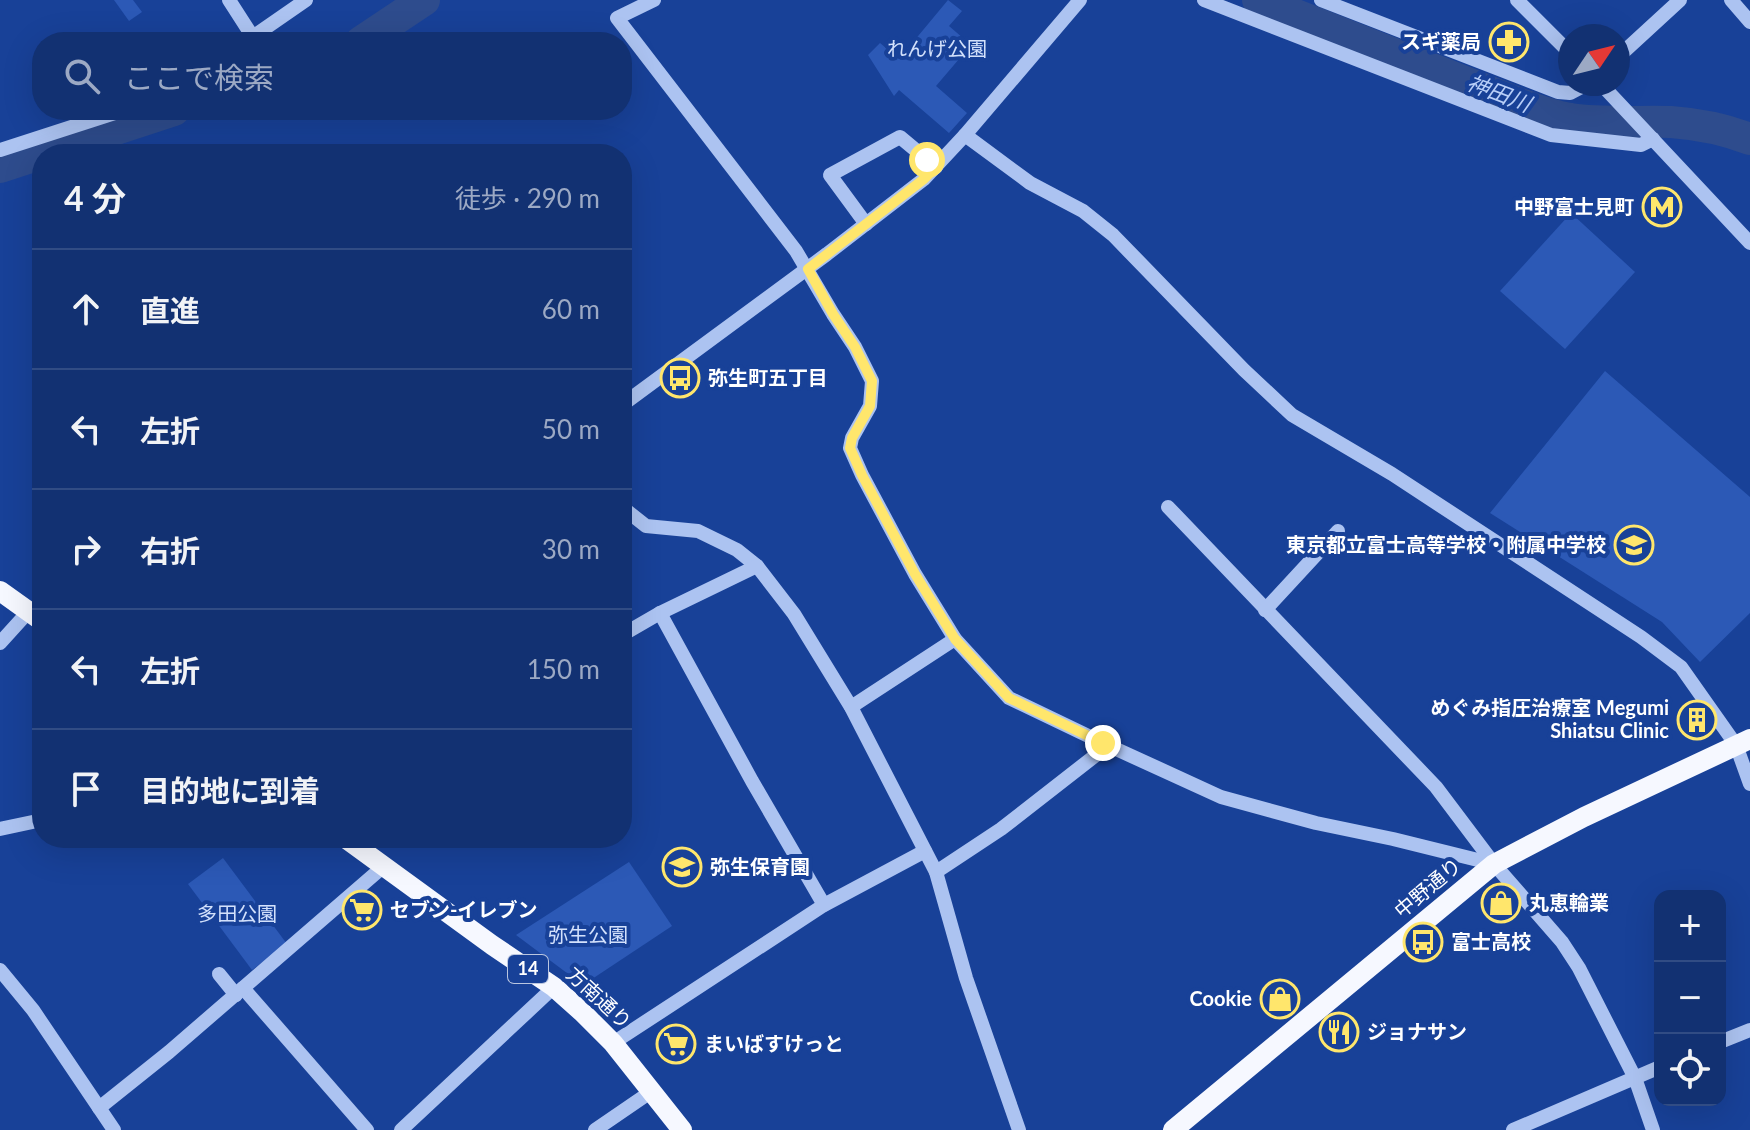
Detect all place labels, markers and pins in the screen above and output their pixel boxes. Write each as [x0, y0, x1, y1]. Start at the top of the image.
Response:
pharmacy icon: スギ薬局 [1488, 21, 1530, 63]
place label: スギ薬局 [1401, 29, 1481, 53]
metro station icon: 中野富士見町 [1641, 186, 1683, 228]
place label: 中野富士見町 [1514, 194, 1634, 218]
bus stop icon: 弥生町五丁目 [659, 357, 701, 399]
place label: 弥生町五丁目 [708, 365, 828, 389]
school or university icon: 東京都立富士高等学校・附属中学校 [1613, 524, 1655, 566]
place label: 東京都立富士高等学校・附属中学校 [1286, 532, 1606, 556]
place label: めぐみ指圧治療室 Megumi Shiatsu Clinic [1431, 695, 1669, 742]
building icon: めぐみ指圧治療室 Megumi Shiatsu Clinic [1676, 699, 1718, 741]
school or university icon: 弥生保育園 [661, 846, 703, 888]
place label: 弥生保育園 [710, 854, 810, 878]
shop icon: 丸恵輪業 [1480, 882, 1522, 924]
supermarket icon: セブン-イレブン [341, 889, 383, 931]
place label: 丸恵輪業 [1529, 890, 1609, 914]
place label: セブン-イレブン [390, 897, 537, 921]
bus stop icon: 富士高校 [1402, 921, 1444, 963]
place label: 富士高校 [1451, 929, 1531, 953]
shop icon: Cookie [1259, 978, 1301, 1020]
place label: Cookie [1190, 986, 1252, 1010]
restaurant icon: ジョナサン [1318, 1011, 1360, 1053]
place label: ジョナサン [1367, 1019, 1467, 1043]
supermarket icon: まいばすけっと [655, 1023, 697, 1065]
place label: まいばすけっと [704, 1031, 844, 1055]

